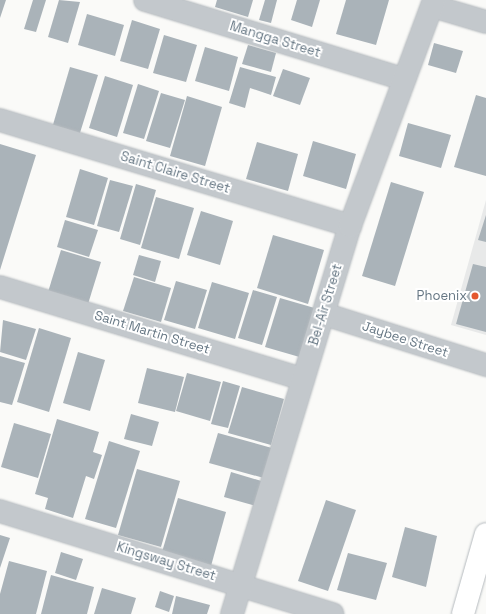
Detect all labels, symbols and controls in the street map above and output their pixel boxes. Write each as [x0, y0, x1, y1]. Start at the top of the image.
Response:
street label: Mangga Street [228, 19, 322, 61]
street label: Saint Claire Street [119, 149, 231, 197]
street label: Bel-Air Street [306, 262, 346, 348]
place label: Phoenix [417, 288, 467, 304]
marker: Phoenix [470, 291, 480, 301]
street label: Saint Martin Street [93, 308, 211, 358]
street label: Jaybee Street [360, 319, 450, 361]
street label: Kingsway Street [115, 540, 217, 584]

